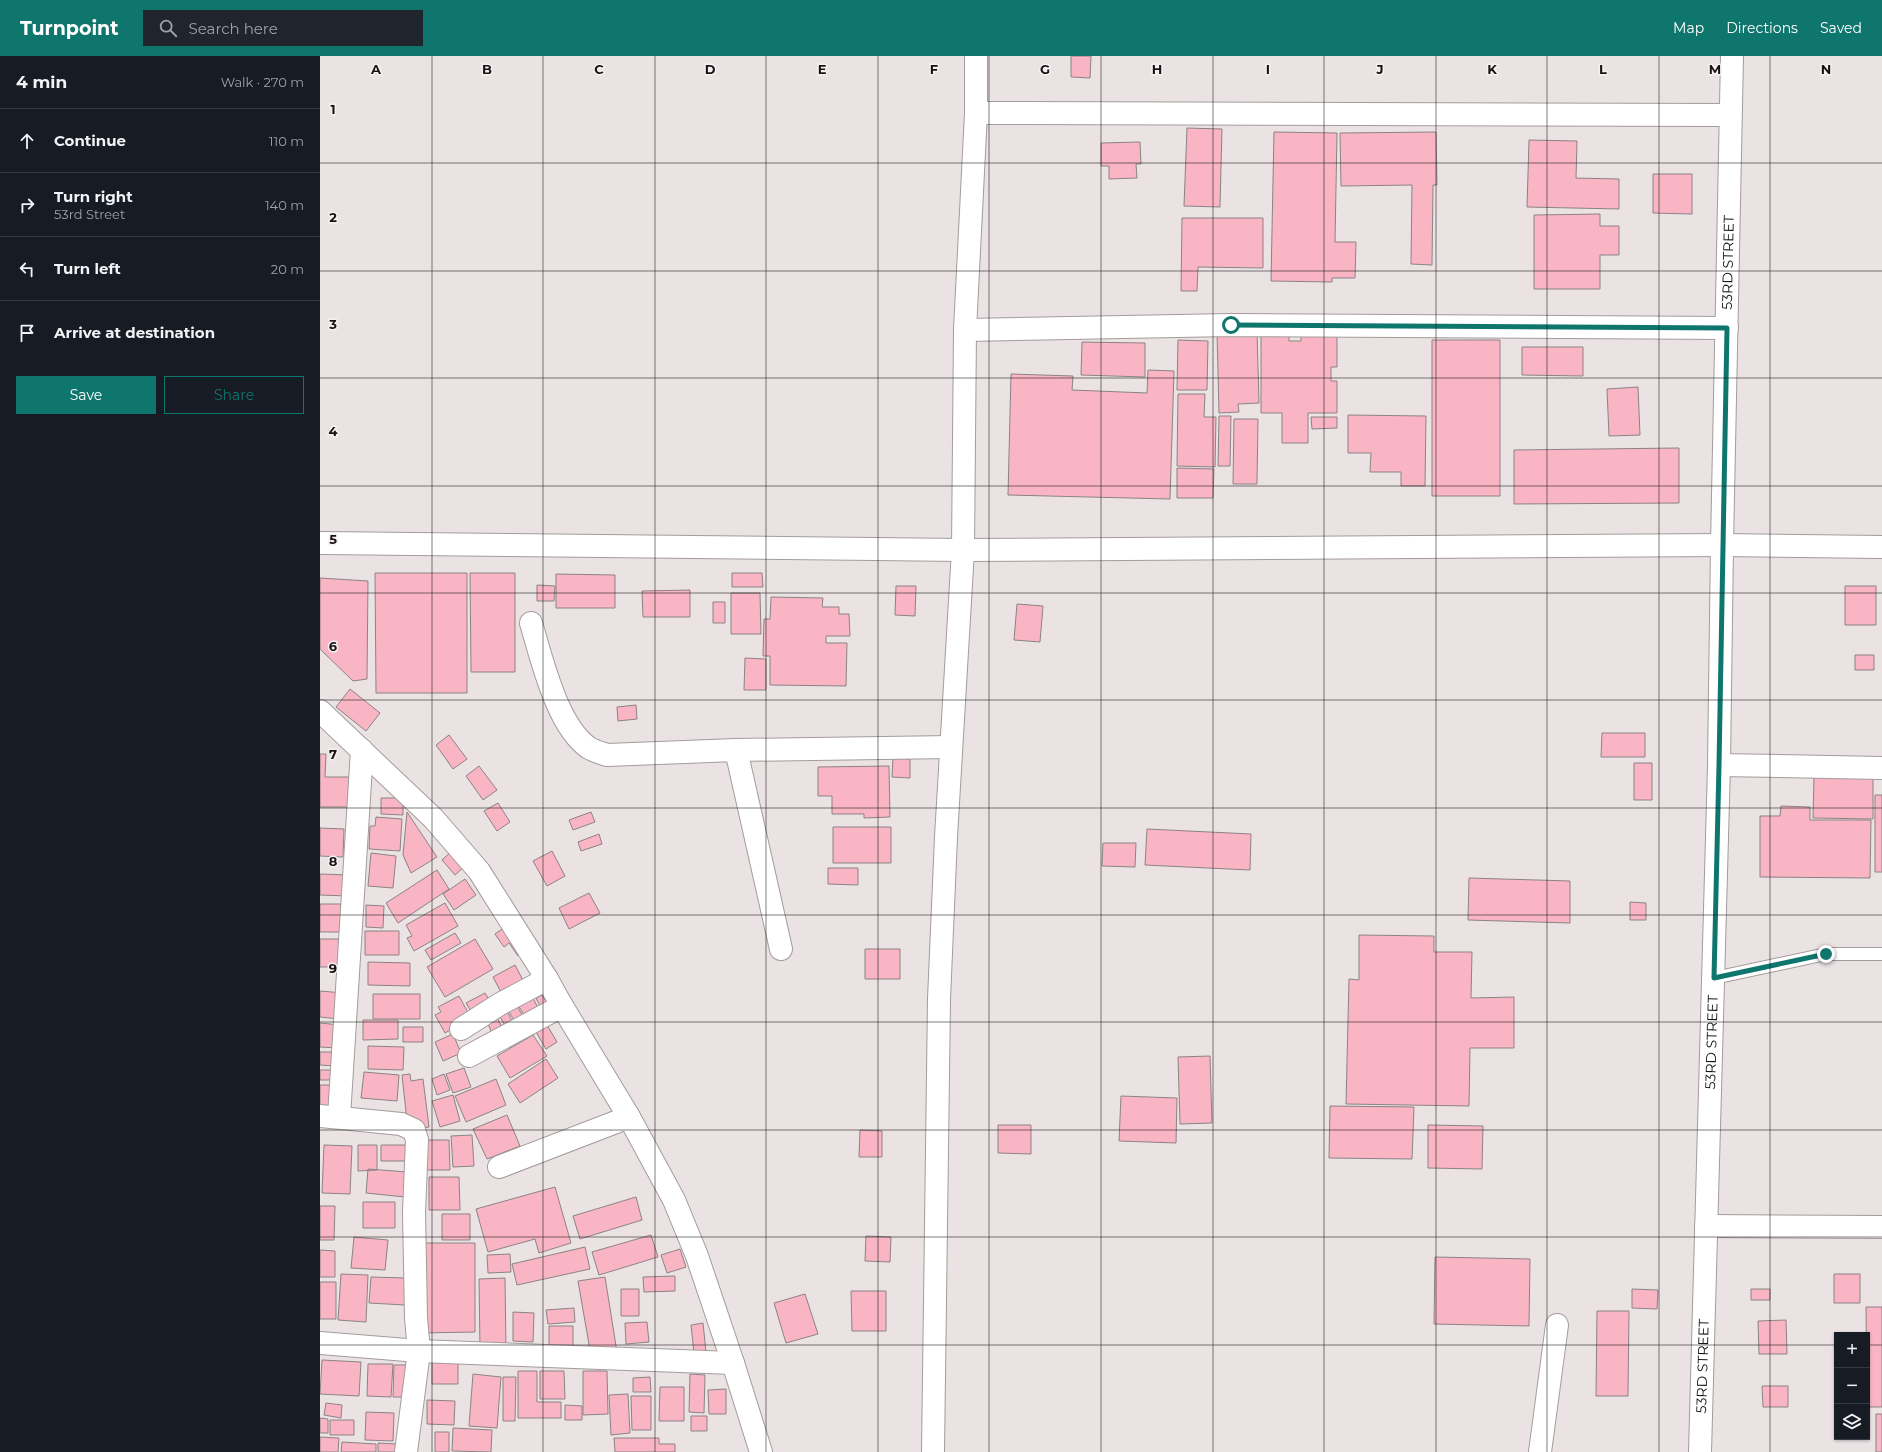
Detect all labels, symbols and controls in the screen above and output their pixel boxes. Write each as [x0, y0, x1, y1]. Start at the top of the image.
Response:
search box [143, 10, 423, 46]
text: Turnpoint [20, 17, 119, 40]
icon: search [157, 17, 179, 39]
text: Search here [189, 19, 278, 38]
text: Map [1673, 19, 1704, 37]
text: Directions [1726, 19, 1798, 37]
text: Saved [1820, 19, 1862, 37]
text: A [370, 61, 382, 77]
text: B [482, 61, 492, 77]
text: C [594, 61, 604, 77]
text: D [705, 61, 716, 77]
text: E [818, 61, 827, 77]
text: F [930, 61, 938, 77]
text: G [1040, 61, 1050, 77]
text: H [1152, 61, 1162, 77]
text: I [1266, 61, 1270, 77]
text: J [1375, 61, 1384, 77]
text: K [1487, 61, 1497, 77]
text: L [1599, 61, 1607, 77]
text: M [1709, 61, 1721, 77]
text: N [1821, 61, 1831, 77]
text: 4 min [16, 72, 67, 92]
text: Walk · 270 m [221, 74, 304, 90]
text: 1 [330, 101, 336, 117]
icon: ahead [16, 130, 38, 152]
text: Continue [54, 131, 126, 150]
text: 110 m [269, 133, 304, 149]
text: Turn right [54, 187, 133, 206]
icon: right [16, 194, 38, 216]
text: 140 m [265, 197, 304, 213]
text: 53rd Street [54, 206, 125, 222]
text: 2 [329, 209, 337, 225]
street label: 53RD STREET [1718, 215, 1738, 310]
icon: left [16, 258, 38, 280]
text: Turn left [54, 259, 121, 278]
text: 20 m [271, 261, 304, 277]
text: 3 [328, 316, 337, 332]
route start [1222, 316, 1240, 334]
icon: arrive [16, 322, 38, 344]
text: Arrive at destination [54, 323, 215, 342]
button: Save [16, 376, 156, 414]
button: Share [164, 376, 304, 414]
text: 4 [329, 423, 338, 439]
text: 5 [329, 531, 337, 547]
text: 6 [329, 638, 338, 654]
text: 7 [329, 746, 337, 762]
text: 8 [329, 853, 338, 869]
route end [1817, 945, 1835, 963]
text: 9 [329, 960, 337, 976]
street label: 53RD STREET [1701, 995, 1722, 1090]
street label: 53RD STREET [1692, 1319, 1713, 1414]
map controls [1834, 1332, 1870, 1440]
button: + [1834, 1332, 1870, 1368]
button: − [1834, 1368, 1870, 1404]
button: layers [1834, 1404, 1870, 1440]

